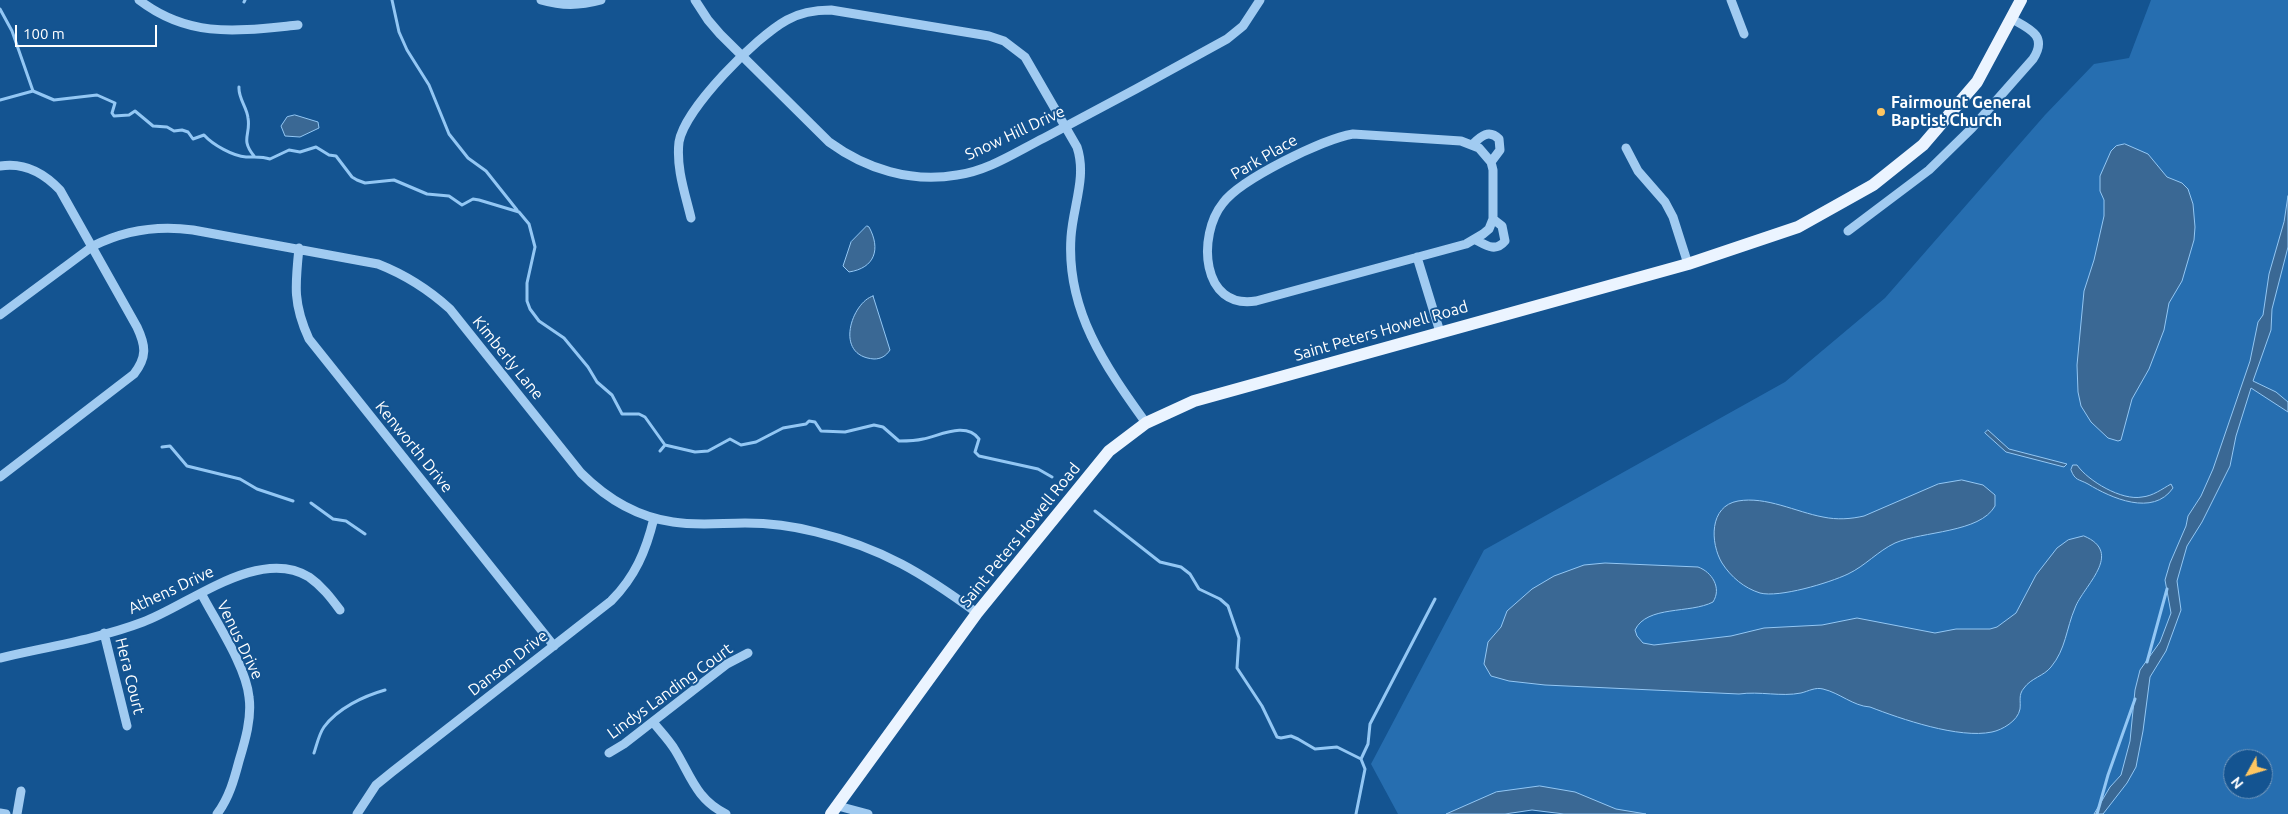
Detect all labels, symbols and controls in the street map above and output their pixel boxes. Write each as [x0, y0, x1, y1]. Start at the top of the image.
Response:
scale bar [18, 15, 160, 47]
text: 100 m [23, 25, 65, 42]
place label: Fairmount General Baptist Church [1891, 93, 2031, 131]
street label: Snow Hill Drive [962, 102, 1068, 164]
marker: Fairmount General Baptist Church [1875, 106, 1887, 118]
street label: Park Place [1227, 130, 1301, 184]
street label: Saint Peters Howell Road [1292, 297, 1470, 365]
street label: Kimberly Lane [468, 312, 548, 404]
street label: Kenworth Drive [371, 397, 457, 497]
street label: Saint Peters Howell Road [956, 459, 1084, 611]
street label: Athens Drive [125, 562, 217, 618]
street label: Venus Drive [213, 598, 267, 682]
street label: Danson Drive [464, 626, 552, 700]
street label: Hera Court [111, 636, 149, 716]
street label: Lindys Landing Court [604, 639, 736, 743]
north arrow [2223, 749, 2273, 799]
text: N [2228, 774, 2247, 792]

